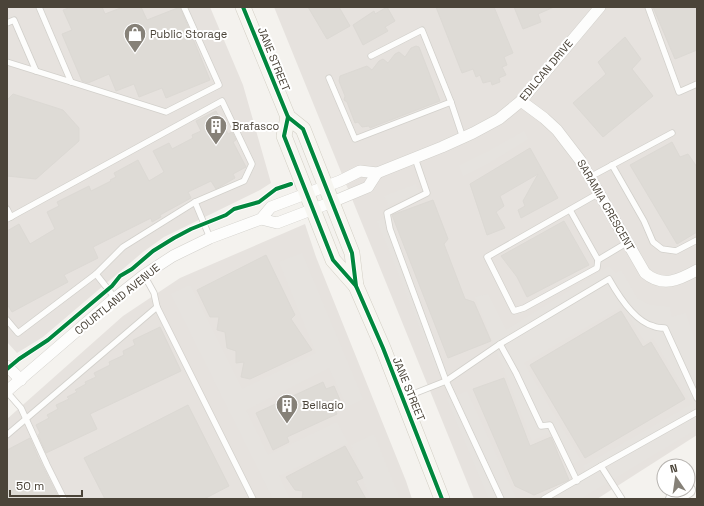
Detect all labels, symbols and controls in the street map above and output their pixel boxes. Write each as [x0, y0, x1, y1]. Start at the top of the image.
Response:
shop icon: Public Storage [122, 21, 148, 54]
street label: JANE STREET [255, 25, 293, 94]
place label: Public Storage [150, 27, 227, 41]
street label: EDILCAN DRIVE [516, 36, 576, 104]
building icon: Brafasco [203, 113, 229, 146]
place label: Brafasco [232, 119, 280, 133]
street label: SARAMIA CRESCENT [574, 157, 638, 254]
street label: COURTLAND AVENUE [72, 260, 162, 338]
street label: JANE STREET [390, 355, 428, 424]
building icon: Bellagio [274, 392, 300, 425]
place label: Bellagio [302, 398, 344, 412]
north arrow [656, 458, 696, 498]
text: N [669, 461, 679, 476]
scale bar [10, 472, 82, 498]
text: 50 m [16, 478, 44, 494]

